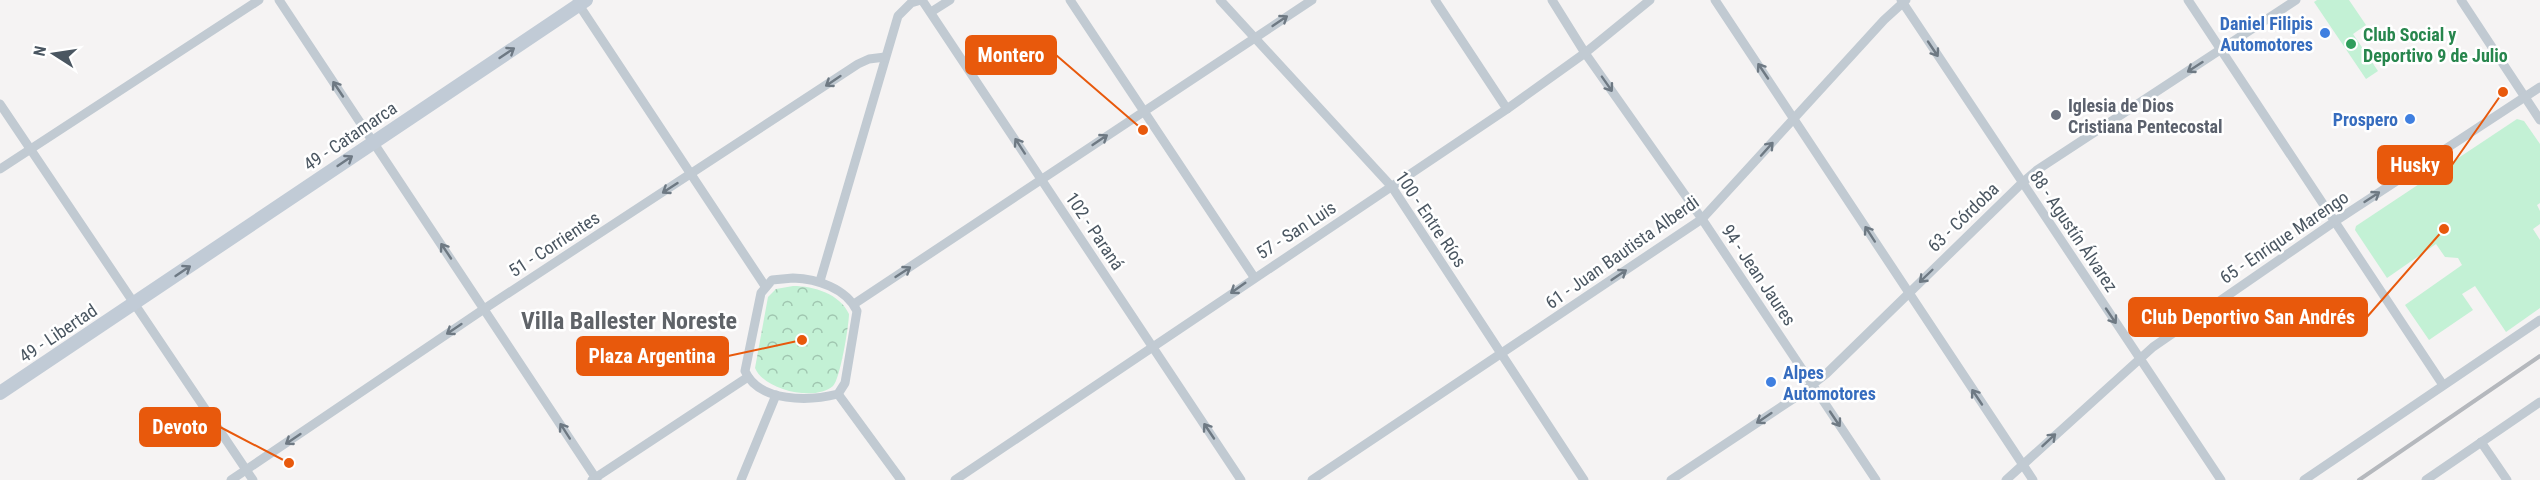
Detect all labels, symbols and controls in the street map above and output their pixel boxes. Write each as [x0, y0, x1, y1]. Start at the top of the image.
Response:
place label: Daniel Filipis Automotores [2220, 13, 2313, 55]
one-way arrow [1271, 15, 1288, 27]
north arrow [24, 24, 84, 84]
place label: Club Social y Deportivo 9 de Julio [2363, 24, 2508, 66]
marker: Daniel Filipis Automotores [2318, 26, 2332, 40]
callout: Montero [966, 36, 1056, 74]
marker: Club Social y Deportivo 9 de Julio [2344, 37, 2358, 51]
one-way arrow [1927, 40, 1939, 56]
text: Montero [978, 43, 1044, 67]
text: N [30, 44, 50, 58]
one-way arrow [498, 47, 515, 59]
one-way arrow [2187, 61, 2204, 73]
one-way arrow [1756, 62, 1769, 79]
one-way arrow [825, 75, 842, 87]
one-way arrow [1601, 75, 1613, 92]
one-way arrow [331, 81, 343, 98]
place label: Iglesia de Dios Cristiana Pentecostal [2068, 95, 2223, 137]
street label: 49 - Catamarca [299, 97, 401, 175]
marker: Iglesia de Dios Cristiana Pentecostal [2049, 108, 2063, 122]
place label: Prospero [2333, 109, 2398, 130]
marker: Prospero [2403, 112, 2417, 126]
one-way arrow [1091, 134, 1108, 146]
one-way arrow [1013, 138, 1026, 155]
one-way arrow [1760, 142, 1774, 157]
callout: Husky [2378, 146, 2452, 184]
text: Husky [2390, 153, 2440, 177]
one-way arrow [336, 155, 353, 167]
street label: 88 - Agustín Álvarez [2026, 166, 2122, 296]
street label: 100 - Entre Ríos [1391, 167, 1471, 271]
street label: 63 - Córdoba [1923, 178, 2003, 256]
one-way arrow [662, 182, 679, 194]
street label: 65 - Enrique Marengo [2216, 186, 2352, 288]
street label: 102 - Paraná [1061, 188, 1129, 274]
street label: 61 - Juan Bautista Alberdi [1541, 191, 1703, 313]
one-way arrow [2363, 191, 2380, 203]
street label: 57 - San Luis [1252, 197, 1340, 263]
street label: 51 - Corrientes [505, 207, 603, 281]
street label: 94 - Jean Jaures [1718, 221, 1800, 329]
one-way arrow [1863, 226, 1875, 243]
one-way arrow [439, 243, 451, 260]
one-way arrow [175, 264, 192, 277]
one-way arrow [894, 265, 911, 278]
one-way arrow [1611, 269, 1627, 281]
one-way arrow [1918, 269, 1933, 284]
one-way arrow [1230, 282, 1246, 294]
callout: Club Deportivo San Andrés [2129, 298, 2367, 336]
street label: 49 - Libertad [15, 299, 101, 367]
text: Club Deportivo San Andrés [2141, 305, 2355, 329]
district label: Villa Ballester Noreste [521, 307, 737, 335]
one-way arrow [2105, 307, 2118, 324]
one-way arrow [446, 323, 463, 335]
callout: Plaza Argentina [577, 337, 728, 375]
text: Plaza Argentina [588, 344, 716, 368]
place label: Alpes Automotores [1783, 362, 1876, 404]
marker: Alpes Automotores [1764, 375, 1778, 389]
one-way arrow [1971, 389, 1983, 405]
callout: Devoto [140, 408, 220, 446]
one-way arrow [1829, 410, 1841, 427]
one-way arrow [1756, 412, 1773, 424]
text: Devoto [152, 415, 208, 439]
one-way arrow [559, 423, 571, 440]
one-way arrow [1203, 424, 1215, 440]
one-way arrow [284, 432, 301, 445]
one-way arrow [2041, 434, 2056, 448]

